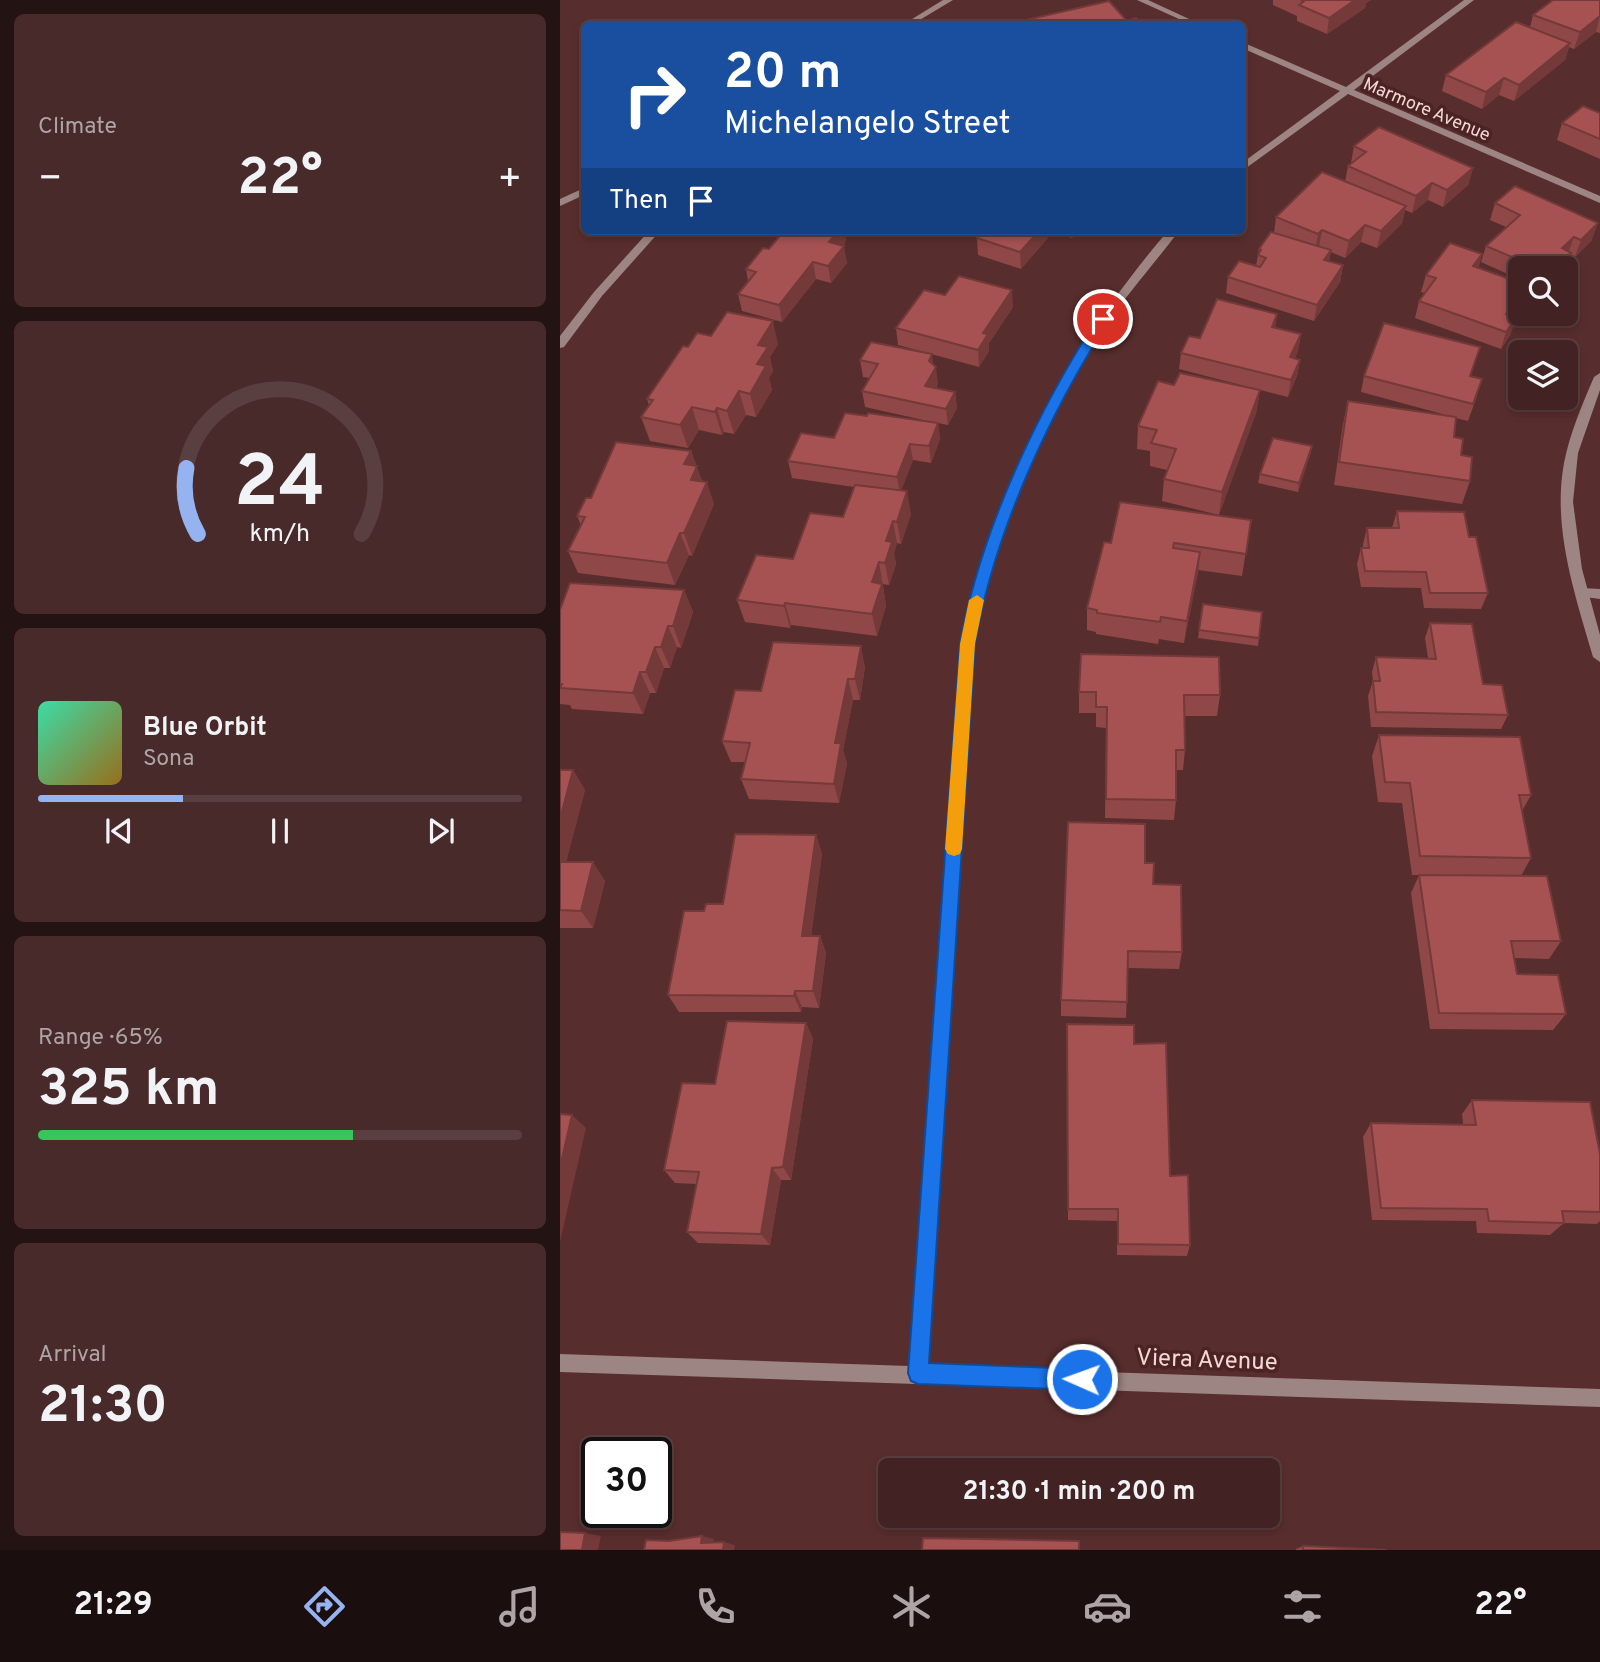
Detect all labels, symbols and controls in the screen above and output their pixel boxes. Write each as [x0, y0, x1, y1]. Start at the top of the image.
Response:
text: 20 m [724, 44, 841, 106]
icon: right [609, 49, 700, 140]
street label: Marmore Avenue [1359, 73, 1493, 148]
text: Michelangelo Street [724, 105, 1011, 145]
text: Climate [38, 113, 117, 142]
text: 22° [237, 147, 323, 213]
text: − [38, 156, 63, 205]
text: + [497, 156, 522, 205]
icon: arrive [682, 182, 720, 220]
text: Then [609, 185, 668, 218]
map controls [1508, 256, 1578, 410]
button: search [1508, 256, 1578, 326]
pin [1073, 289, 1133, 349]
icon: arrive [1084, 300, 1122, 338]
button: layers [1508, 340, 1578, 410]
text: 24 [234, 440, 326, 532]
text: km/h [250, 519, 310, 551]
text: Blue Orbit [143, 712, 267, 745]
text: Sona [143, 745, 194, 774]
icon: previous [100, 812, 138, 850]
icon: pause [261, 812, 299, 850]
icon: next [422, 812, 460, 850]
text: Range · 65% [38, 1024, 163, 1053]
text: 325 km [38, 1058, 219, 1124]
text: Arrival [38, 1341, 107, 1370]
position arrow [1045, 1342, 1119, 1416]
street label: Viera Avenue [1136, 1344, 1278, 1378]
text: 21:30 [38, 1375, 168, 1441]
speed limit sign: 30 [581, 1437, 672, 1528]
text: 21:30 · 1 min · 200 m [963, 1476, 1195, 1509]
icon: directions [300, 1582, 349, 1631]
icon: music [495, 1582, 544, 1631]
icon: phone [691, 1582, 740, 1631]
icon: climate [887, 1582, 936, 1631]
icon: car [1083, 1582, 1132, 1631]
icon: filters [1278, 1582, 1327, 1631]
text: 21:29 [73, 1586, 153, 1626]
text: 22° [1474, 1586, 1527, 1626]

